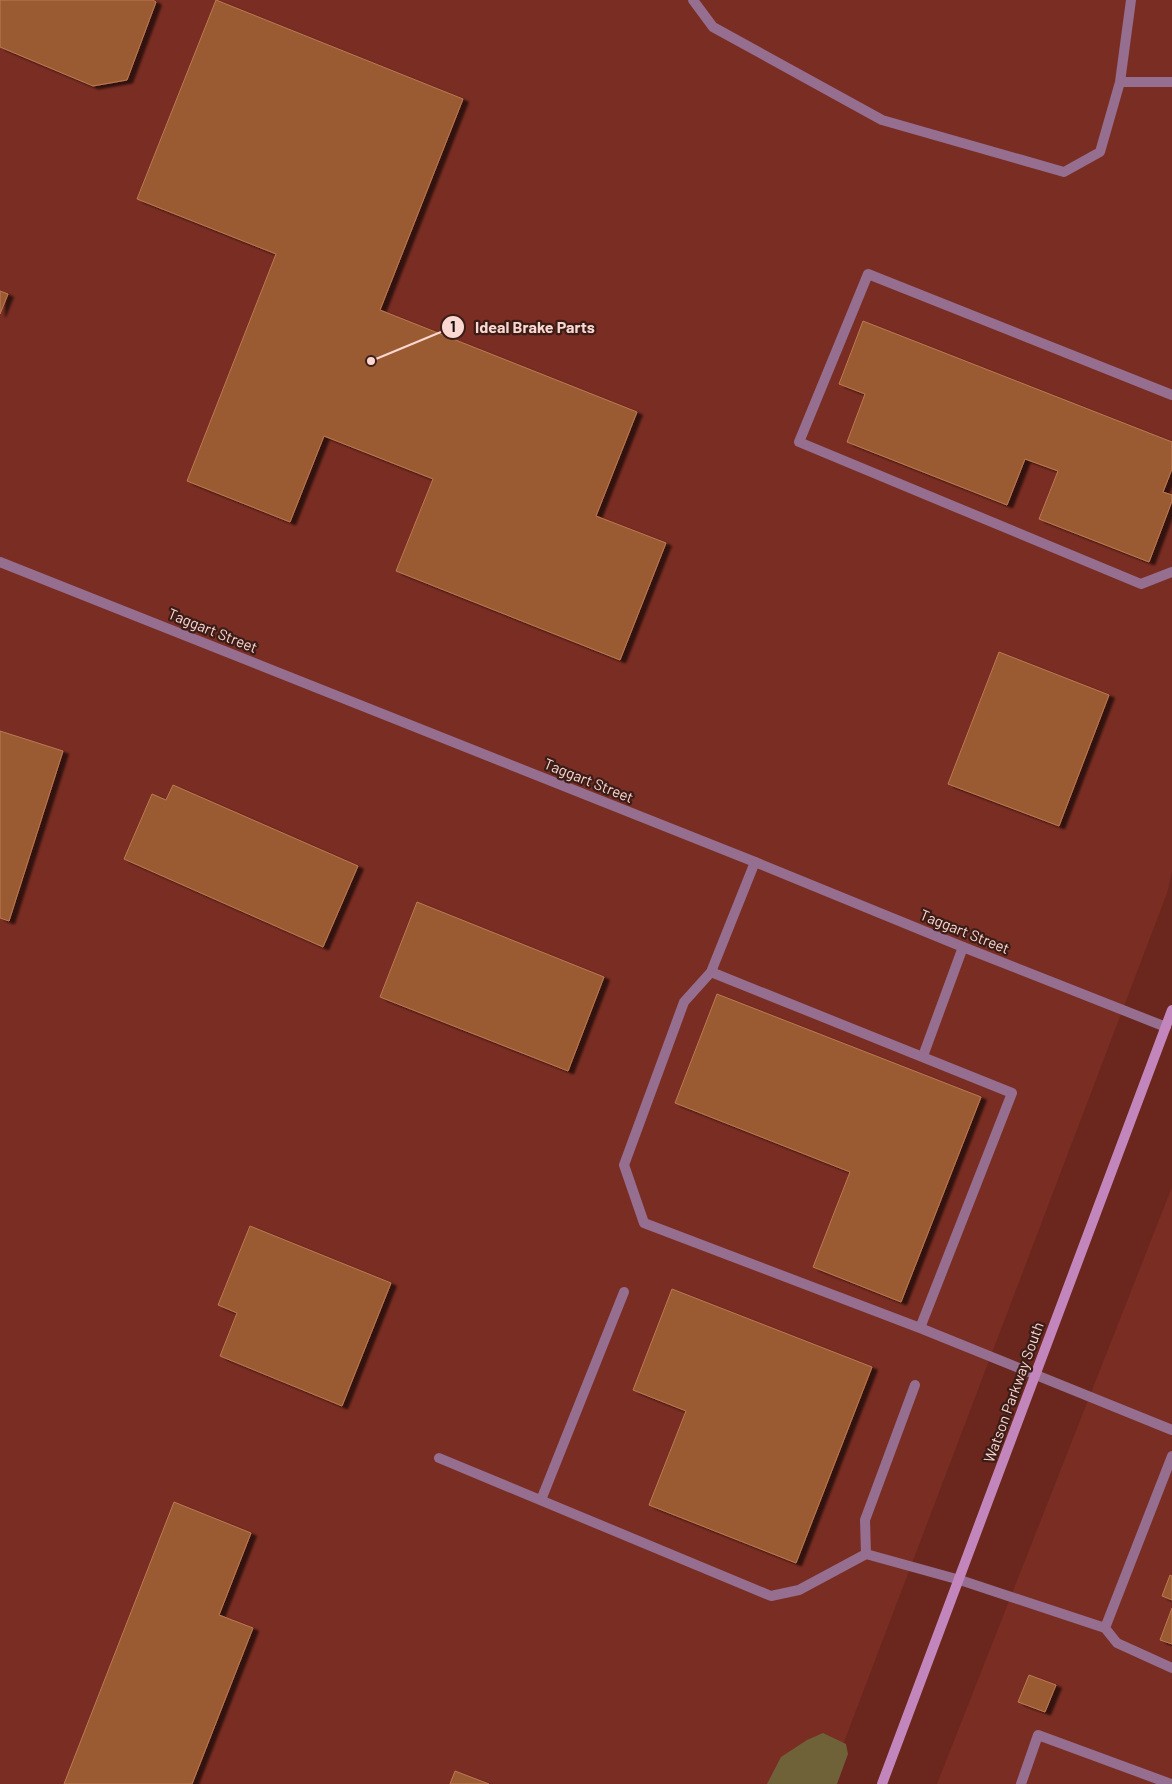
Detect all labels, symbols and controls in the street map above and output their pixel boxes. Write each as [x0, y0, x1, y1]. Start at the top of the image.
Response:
callout: Ideal Brake Parts [440, 312, 605, 343]
text: 1 [450, 317, 456, 335]
text: Ideal Brake Parts [475, 317, 595, 336]
street label: Taggart Street [166, 604, 260, 656]
street label: Taggart Street [542, 754, 636, 806]
street label: Taggart Street [918, 905, 1012, 957]
street label: Watson Parkway South [979, 1319, 1047, 1465]

